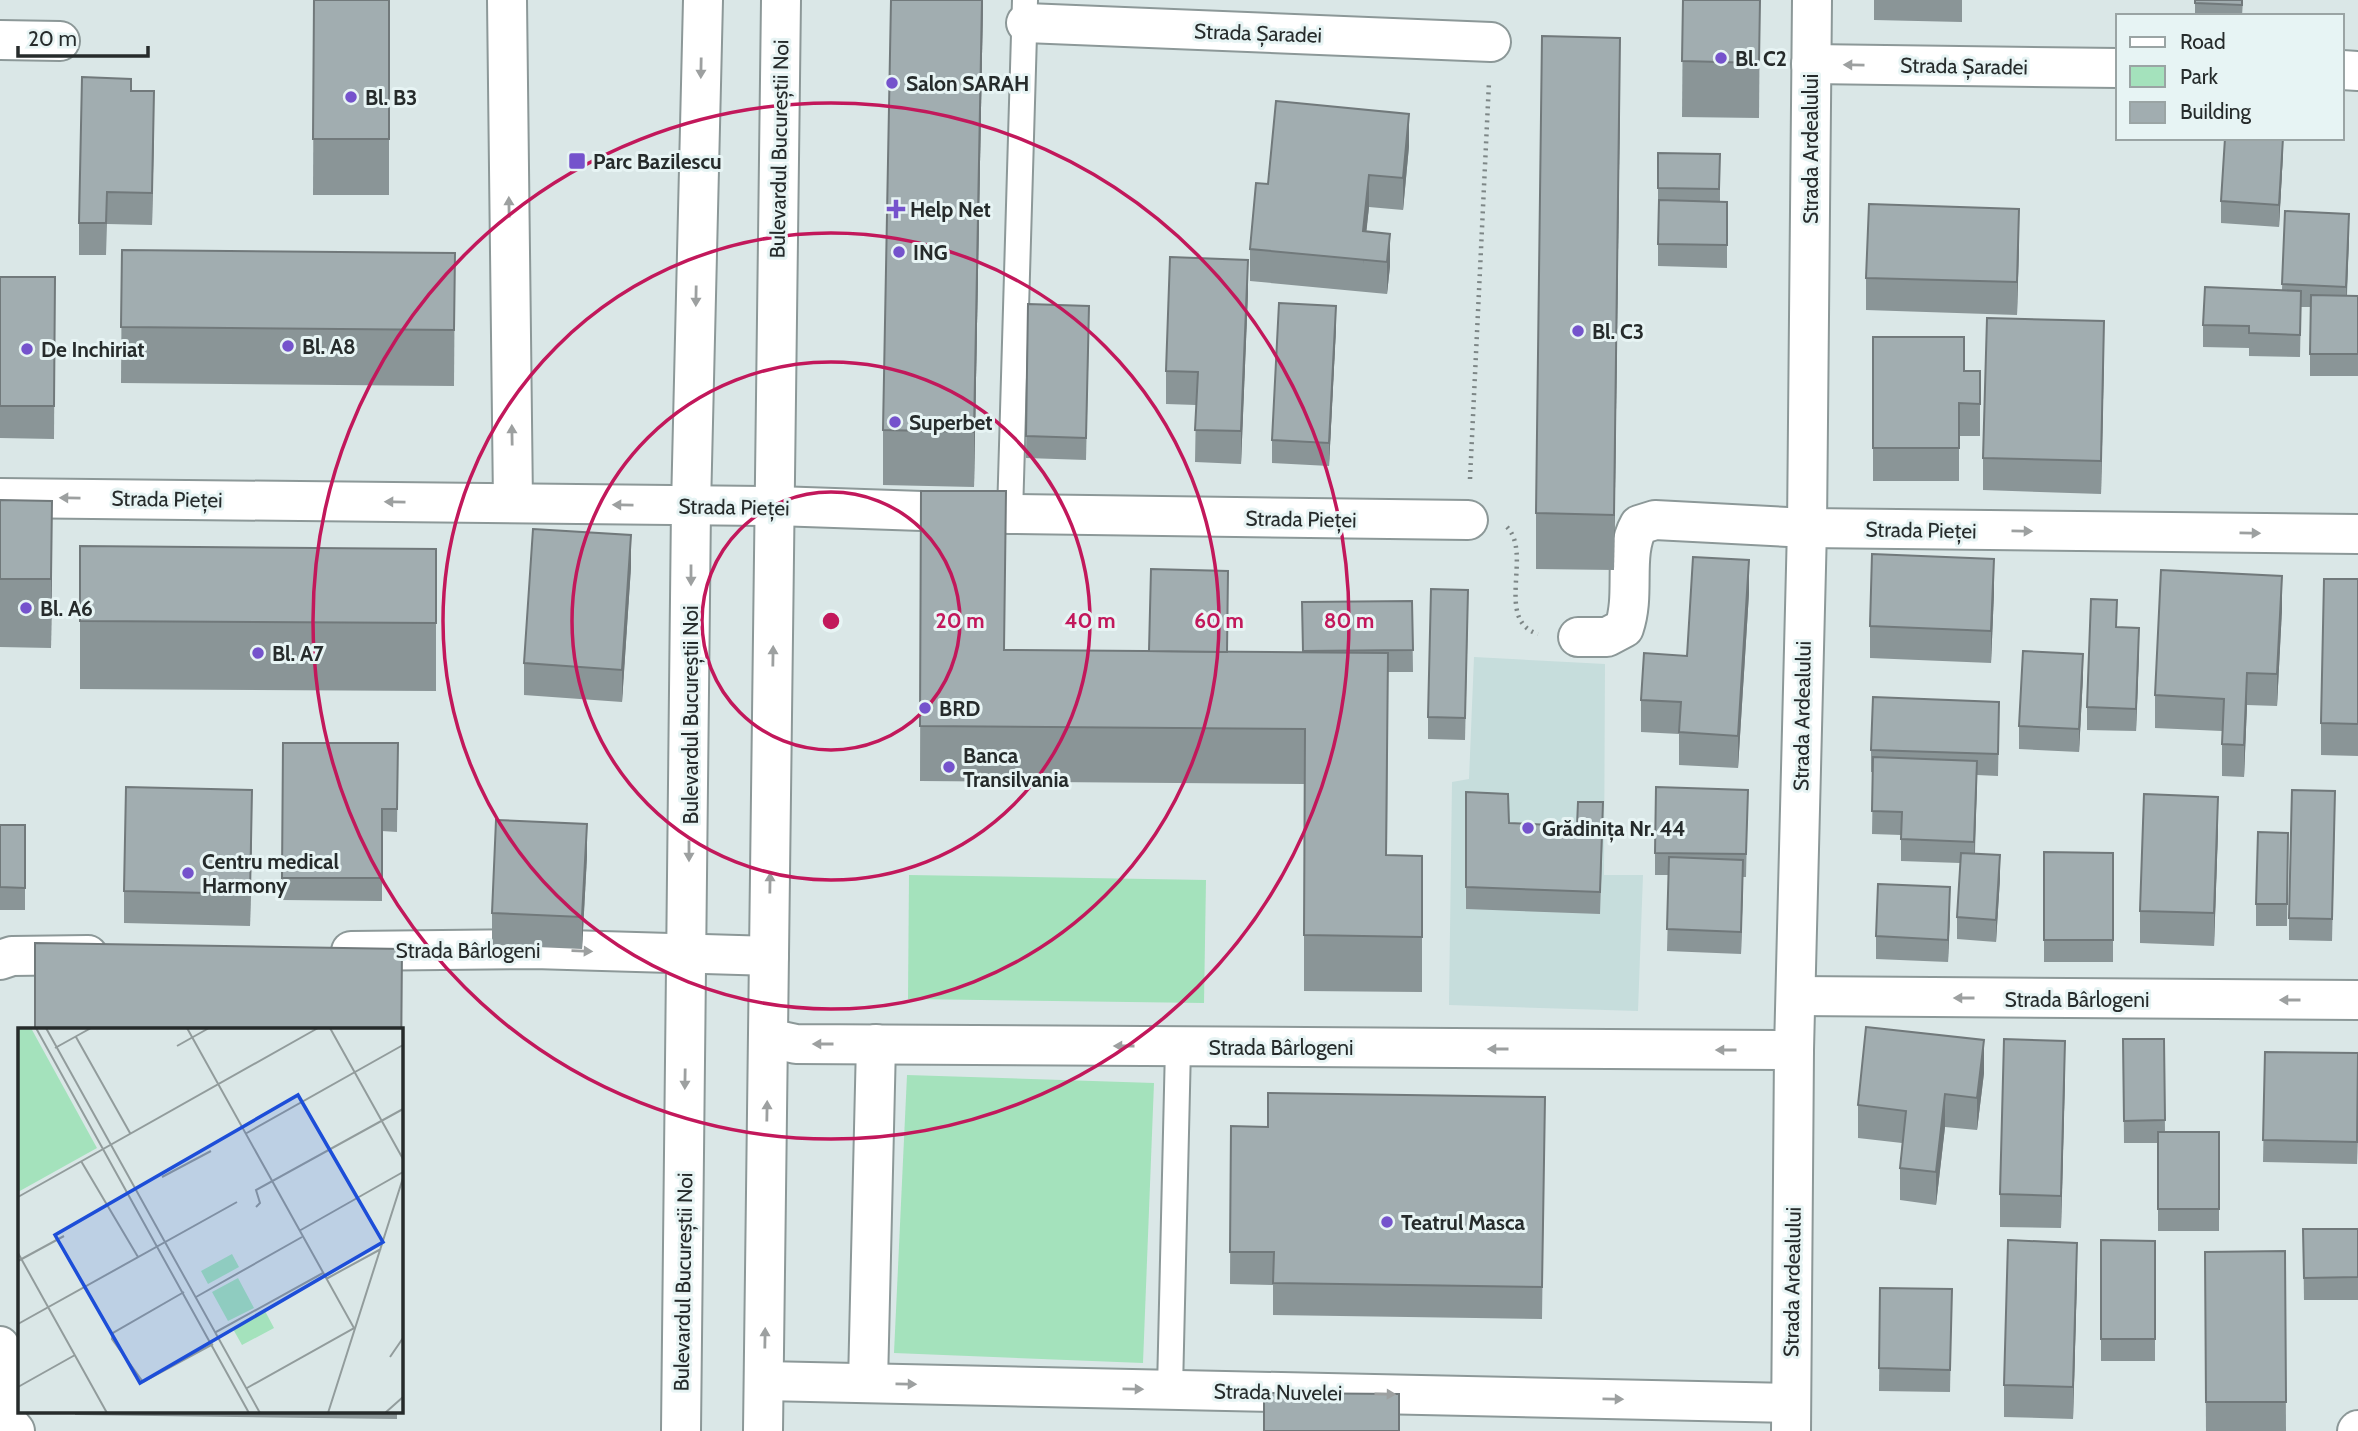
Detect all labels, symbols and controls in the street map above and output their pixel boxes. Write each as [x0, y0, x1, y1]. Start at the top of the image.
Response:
scale bar [18, 14, 147, 58]
legend [2116, 14, 2344, 140]
street label: Strada Șaradei [1194, 18, 1322, 50]
text: 20 m [28, 26, 77, 51]
text: Road [2180, 29, 2226, 54]
street label: Bulevardul Bucureștii Noi [765, 39, 795, 259]
place label: Bl. C2 [1735, 46, 1787, 71]
marker: Bl. C2 [1713, 50, 1729, 66]
street label: Strada Șaradei [1900, 52, 2028, 82]
one-way arrow [695, 57, 707, 79]
one-way arrow [1843, 59, 1865, 71]
text: Park [2180, 64, 2218, 89]
place label: Salon SARAH [906, 71, 1029, 96]
street label: Strada Ardealului [1798, 74, 1823, 224]
marker: Salon SARAH [884, 75, 900, 91]
place label: Bl. B3 [365, 85, 417, 110]
marker: Bl. B3 [343, 89, 359, 105]
text: Building [2180, 99, 2252, 124]
place label: Parc Bazilescu [593, 149, 722, 174]
marker: Parc Bazilescu [567, 151, 587, 171]
one-way arrow [504, 196, 515, 218]
place label: Help Net [910, 197, 991, 222]
marker: Help Net [888, 201, 904, 217]
place label: ING [913, 240, 948, 265]
marker: ING [891, 244, 907, 260]
one-way arrow [690, 285, 702, 307]
place label: Bl. C3 [1592, 319, 1644, 344]
marker: Bl. C3 [1570, 323, 1586, 339]
place label: Bl. A8 [302, 334, 356, 359]
place label: De Inchiriat [41, 337, 145, 362]
marker: Bl. A8 [280, 338, 296, 354]
marker: De Inchiriat [19, 341, 35, 357]
place label: Superbet [909, 410, 992, 435]
marker: Superbet [887, 414, 903, 430]
one-way arrow [506, 424, 518, 446]
street label: Strada Pieței [111, 486, 223, 514]
one-way arrow [59, 493, 81, 504]
street label: Strada Pieței [678, 494, 790, 522]
one-way arrow [384, 496, 406, 508]
one-way arrow [612, 499, 634, 511]
street label: Strada Pieței [1245, 506, 1357, 534]
street label: Strada Pieței [1865, 517, 1977, 545]
one-way arrow [2011, 525, 2033, 536]
one-way arrow [2239, 527, 2261, 539]
one-way arrow [685, 564, 697, 586]
place label: Bl. A6 [40, 596, 93, 621]
marker: Bl. A6 [18, 600, 34, 616]
street label: Bulevardul Bucureștii Noi [678, 606, 705, 824]
text: 20 m [936, 608, 984, 633]
text: 40 m [1065, 608, 1115, 633]
text: 60 m [1194, 608, 1244, 633]
text: 80 m [1324, 608, 1374, 633]
centre of rings [819, 609, 843, 633]
place label: Bl. A7 [272, 641, 324, 666]
street label: Strada Ardealului [1788, 641, 1816, 791]
marker: Bl. A7 [250, 645, 266, 661]
one-way arrow [768, 645, 779, 667]
place label: BRD [939, 696, 980, 721]
marker: BRD [917, 700, 933, 716]
place label: Banca Transilvania [963, 743, 1069, 792]
marker: Banca Transilvania [941, 759, 957, 775]
place label: Grădinița Nr. 44 [1542, 816, 1686, 843]
marker: Grădinița Nr. 44 [1520, 820, 1536, 836]
one-way arrow [683, 841, 695, 863]
place label: Centru medical Harmony [202, 849, 339, 898]
marker: Centru medical Harmony [180, 865, 196, 881]
one-way arrow [765, 872, 776, 894]
street label: Strada Bârlogeni [395, 938, 541, 963]
one-way arrow [571, 945, 593, 957]
street label: Strada Bârlogeni [2004, 987, 2150, 1012]
one-way arrow [1953, 992, 1975, 1004]
one-way arrow [2279, 994, 2301, 1006]
inset map [18, 1028, 402, 1414]
street label: Strada Bârlogeni [1208, 1035, 1354, 1060]
one-way arrow [812, 1038, 834, 1050]
one-way arrow [1113, 1040, 1135, 1052]
one-way arrow [1487, 1043, 1509, 1054]
one-way arrow [1715, 1044, 1737, 1056]
one-way arrow [679, 1068, 691, 1090]
one-way arrow [761, 1100, 773, 1122]
street label: Bulevardul Bucureștii Noi [669, 1172, 699, 1392]
street label: Strada Ardealului [1778, 1207, 1806, 1357]
place label: Teatrul Masca [1401, 1210, 1525, 1235]
marker: Teatrul Masca [1379, 1214, 1395, 1230]
one-way arrow [759, 1327, 771, 1349]
one-way arrow [895, 1378, 917, 1390]
street label: Strada Nuvelei [1214, 1378, 1342, 1406]
one-way arrow [1123, 1383, 1145, 1394]
one-way arrow [1375, 1388, 1397, 1400]
one-way arrow [1602, 1393, 1624, 1405]

